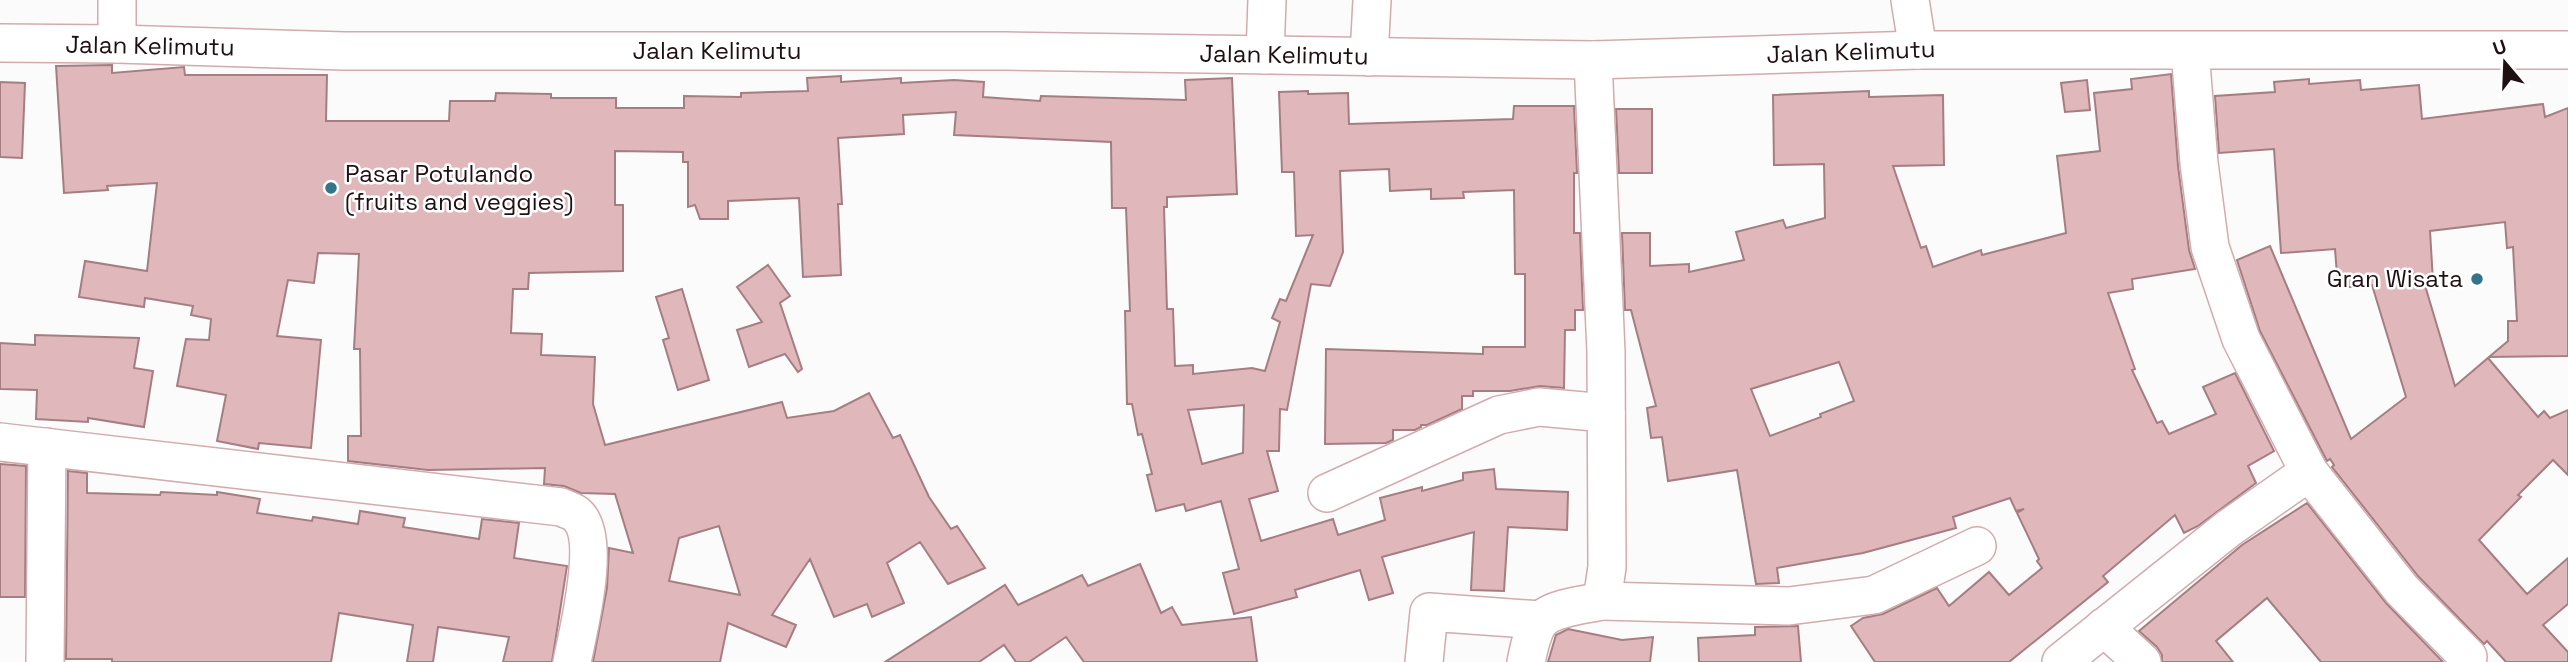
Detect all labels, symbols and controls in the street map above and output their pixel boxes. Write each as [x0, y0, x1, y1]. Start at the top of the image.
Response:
north arrow [2470, 28, 2540, 98]
street label: Jalan Kelimutu [65, 29, 235, 62]
street label: Jalan Kelimutu [1766, 33, 1936, 70]
text: U [2490, 33, 2510, 61]
street label: Jalan Kelimutu [633, 35, 802, 66]
street label: Jalan Kelimutu [1199, 38, 1369, 71]
place label: Pasar Potulando (fruits and veggies) [345, 158, 573, 217]
marker: Pasar Potulando (fruits and veggies) [323, 180, 339, 196]
place label: Gran Wisata [2327, 263, 2463, 294]
marker: Gran Wisata [2469, 271, 2485, 287]

